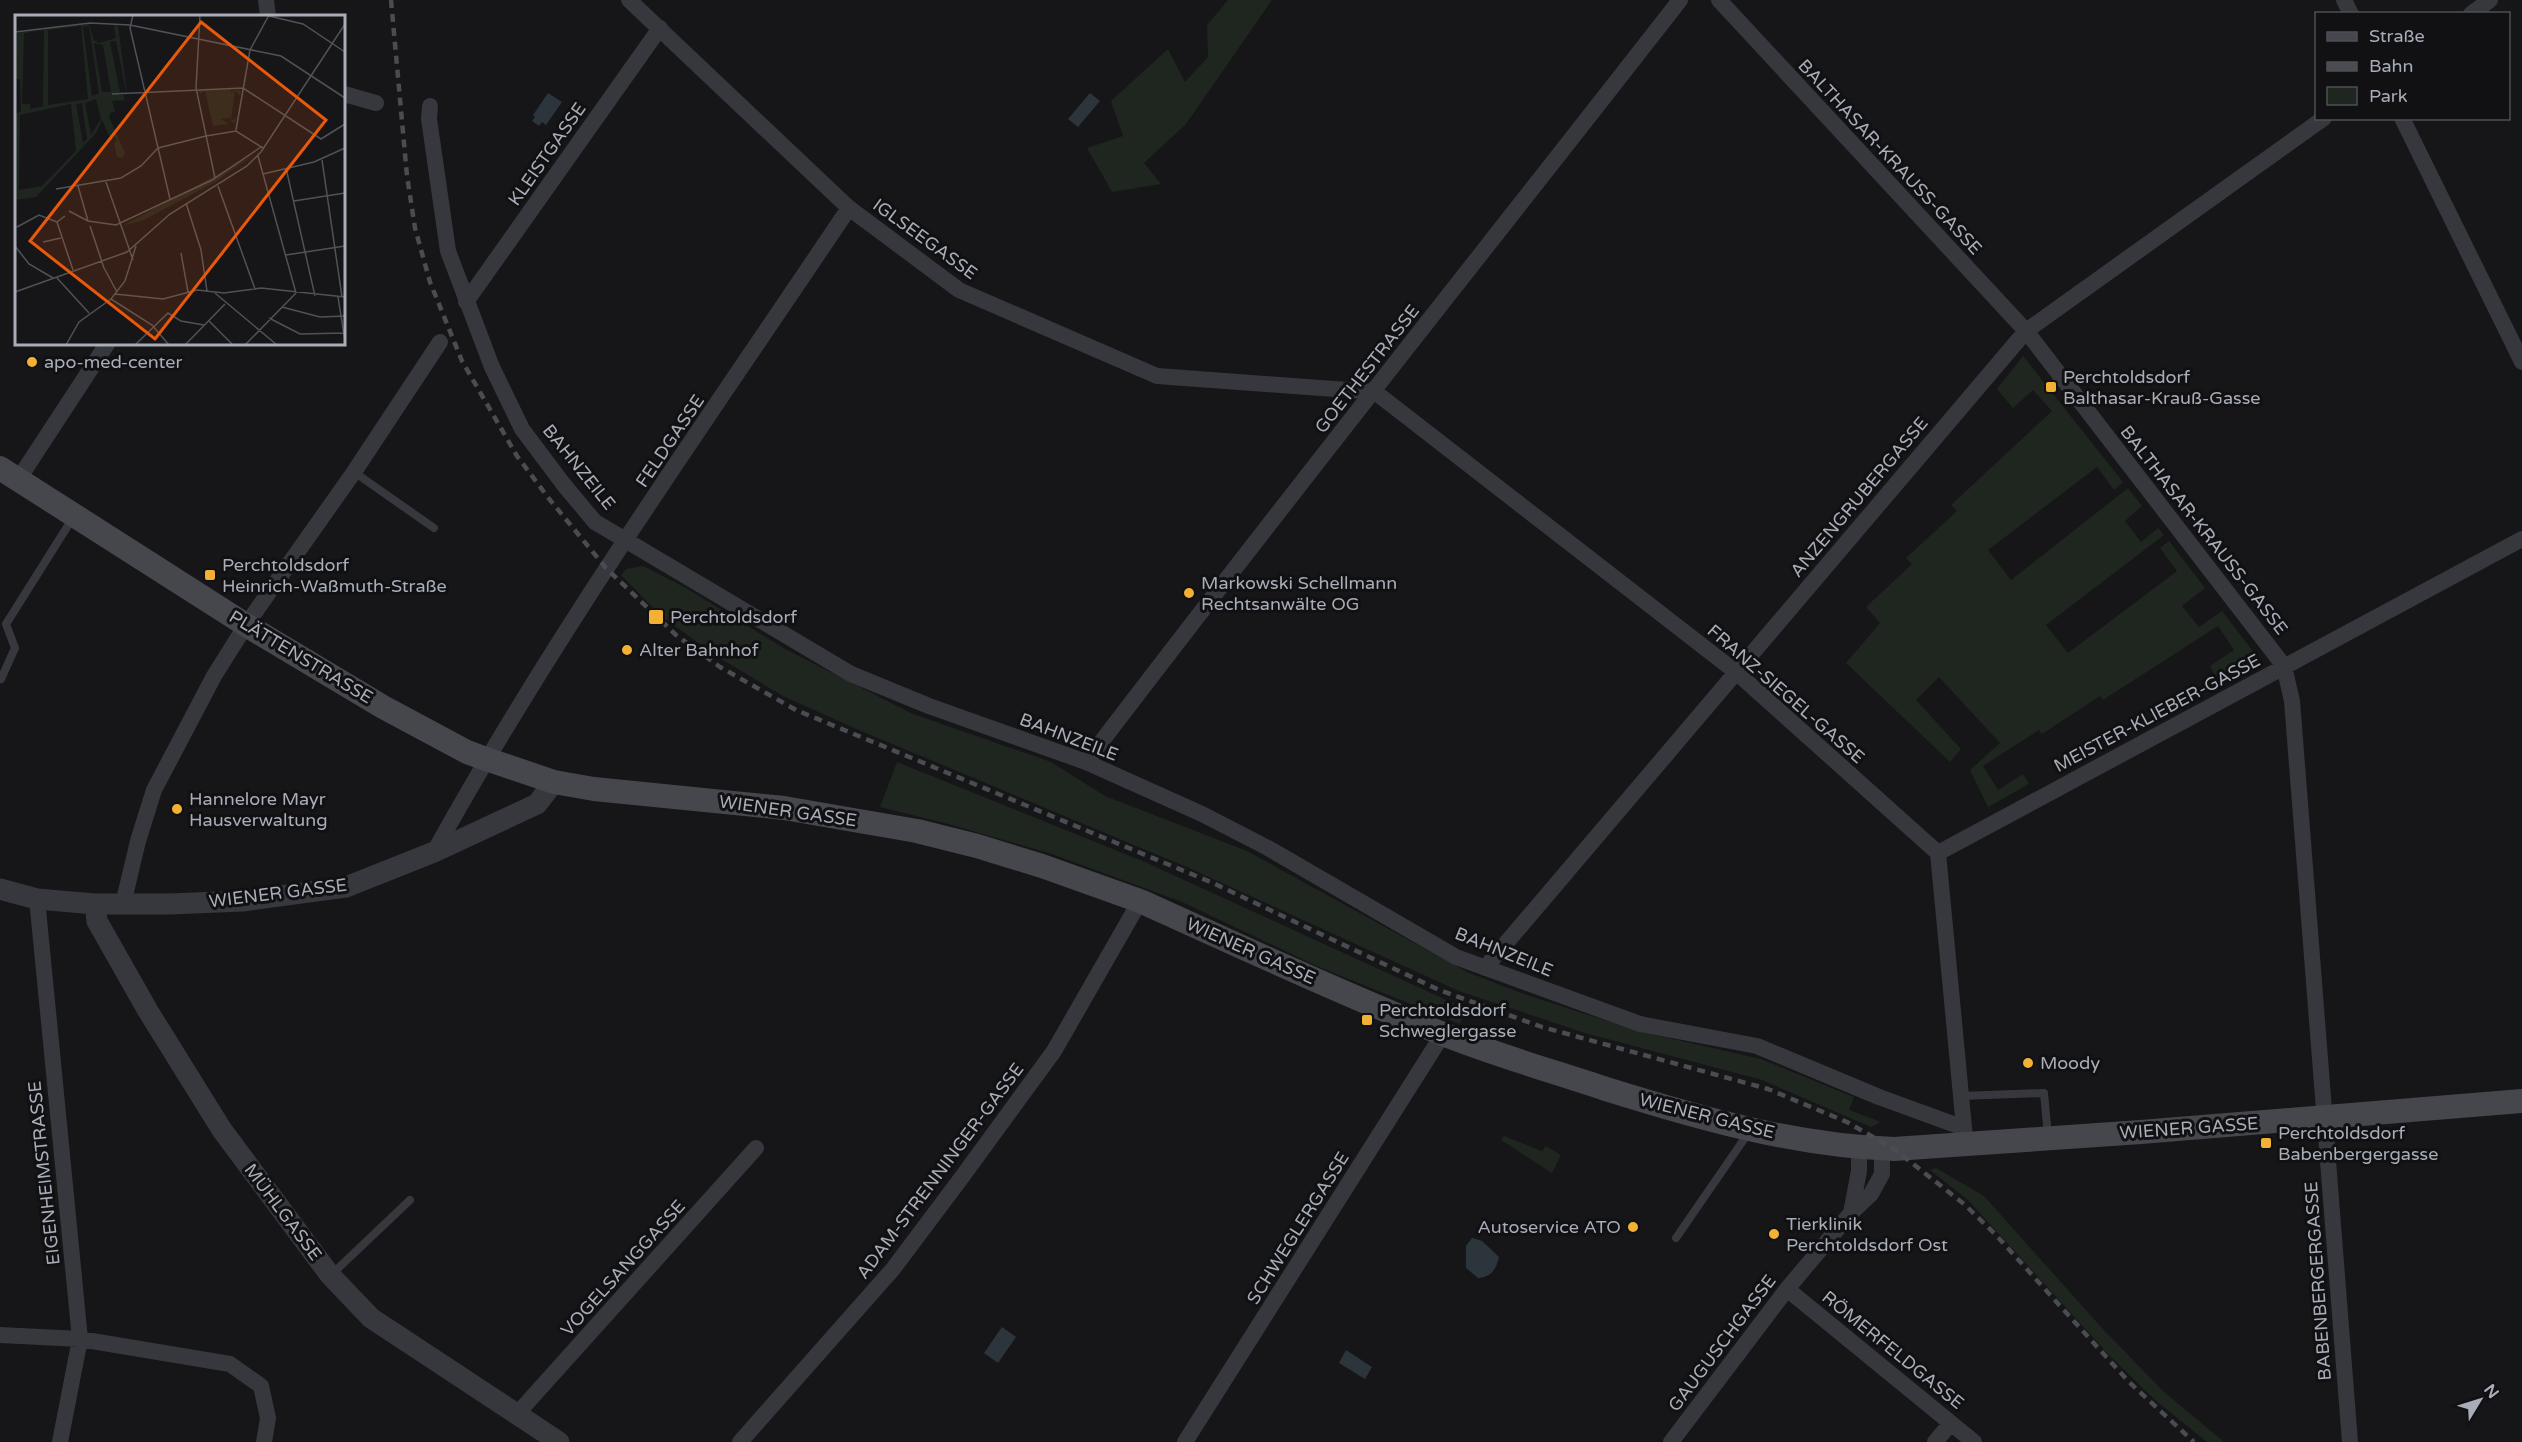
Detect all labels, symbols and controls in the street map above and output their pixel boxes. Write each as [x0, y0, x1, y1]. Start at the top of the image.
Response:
legend [2315, 12, 2510, 120]
inset map [15, 15, 345, 345]
text: Straße [2369, 25, 2425, 47]
street label: BALTHASAR-KRAUSS-GASSE [1793, 55, 1987, 259]
text: Bahn [2369, 55, 2414, 77]
text: Park [2369, 85, 2408, 107]
street label: KLEISTGASSE [503, 98, 591, 210]
street label: IGLSEEGASSE [868, 194, 982, 284]
street label: GOETHESTRASSE [1310, 300, 1424, 438]
place label: apo-med-center [44, 351, 182, 373]
marker: apo-med-center [25, 355, 39, 369]
place label: Perchtoldsdorf Balthasar-Krauß-Gasse [2063, 366, 2260, 409]
marker: Perchtoldsdorf Balthasar-Krauß-Gasse [2044, 380, 2058, 394]
street label: FELDGASSE [631, 390, 709, 492]
street label: ANZENGRUBERGASSE [1785, 412, 1933, 582]
street label: BAHNZEILE [538, 420, 620, 514]
street label: BALTHASAR-KRAUSS-GASSE [2115, 421, 2293, 639]
place label: Perchtoldsdorf Heinrich-Waßmuth-Straße [222, 554, 447, 597]
marker: Perchtoldsdorf Heinrich-Waßmuth-Straße [203, 568, 217, 582]
place label: Markowski Schellmann Rechtsanwälte OG [1201, 572, 1397, 615]
marker: Markowski Schellmann Rechtsanwälte OG [1182, 586, 1196, 600]
street label: PLÄTTENSTRASSE [225, 605, 377, 709]
place label: Perchtoldsdorf [670, 606, 797, 628]
marker: Perchtoldsdorf [647, 608, 665, 626]
street label: FRANZ-SIEGEL-GASSE [1703, 620, 1869, 768]
place label: Alter Bahnhof [639, 639, 759, 661]
marker: Alter Bahnhof [620, 643, 634, 657]
street label: MEISTER-KLIEBER-GASSE [2050, 649, 2264, 777]
street label: BAHNZEILE [1017, 708, 1121, 766]
place label: Hannelore Mayr Hausverwaltung [189, 788, 328, 831]
street label: WIENER GASSE [718, 790, 858, 832]
marker: Hannelore Mayr Hausverwaltung [170, 802, 184, 816]
street label: WIENER GASSE [208, 874, 348, 912]
street label: WIENER GASSE [1183, 913, 1319, 989]
street label: BAHNZEILE [1452, 922, 1556, 982]
place label: Perchtoldsdorf Schweglergasse [1379, 999, 1516, 1042]
marker: Perchtoldsdorf Schweglergasse [1360, 1013, 1374, 1027]
place label: Moody [2040, 1052, 2100, 1074]
marker: Moody [2021, 1056, 2035, 1070]
street label: ADAM-STRENNINGER-GASSE [852, 1059, 1028, 1283]
street label: EIGENHEIMSTRASSE [23, 1080, 65, 1266]
street label: WIENER GASSE [1637, 1089, 1777, 1143]
street label: WIENER GASSE [2119, 1112, 2259, 1144]
place label: Perchtoldsdorf Babenbergergasse [2278, 1122, 2438, 1165]
marker: Perchtoldsdorf Babenbergergasse [2259, 1136, 2273, 1150]
street label: SCHWEGLERGASSE [1242, 1148, 1354, 1308]
street label: MÜHLGASSE [239, 1159, 327, 1265]
street label: BABENBERGERGASSE [2300, 1181, 2336, 1381]
street label: VOGELSANGGASSE [556, 1195, 690, 1341]
place label: Tierklinik Perchtoldsdorf Ost [1786, 1213, 1948, 1256]
place label: Autoservice ATO [1478, 1216, 1621, 1238]
marker: Autoservice ATO [1626, 1220, 1640, 1234]
marker: Tierklinik Perchtoldsdorf Ost [1767, 1227, 1781, 1241]
street label: GAUGUSCHGASSE [1663, 1270, 1781, 1416]
street label: RÖMERFELDGASSE [1818, 1286, 1968, 1414]
north arrow [2450, 1370, 2510, 1430]
text: N [2479, 1380, 2503, 1403]

